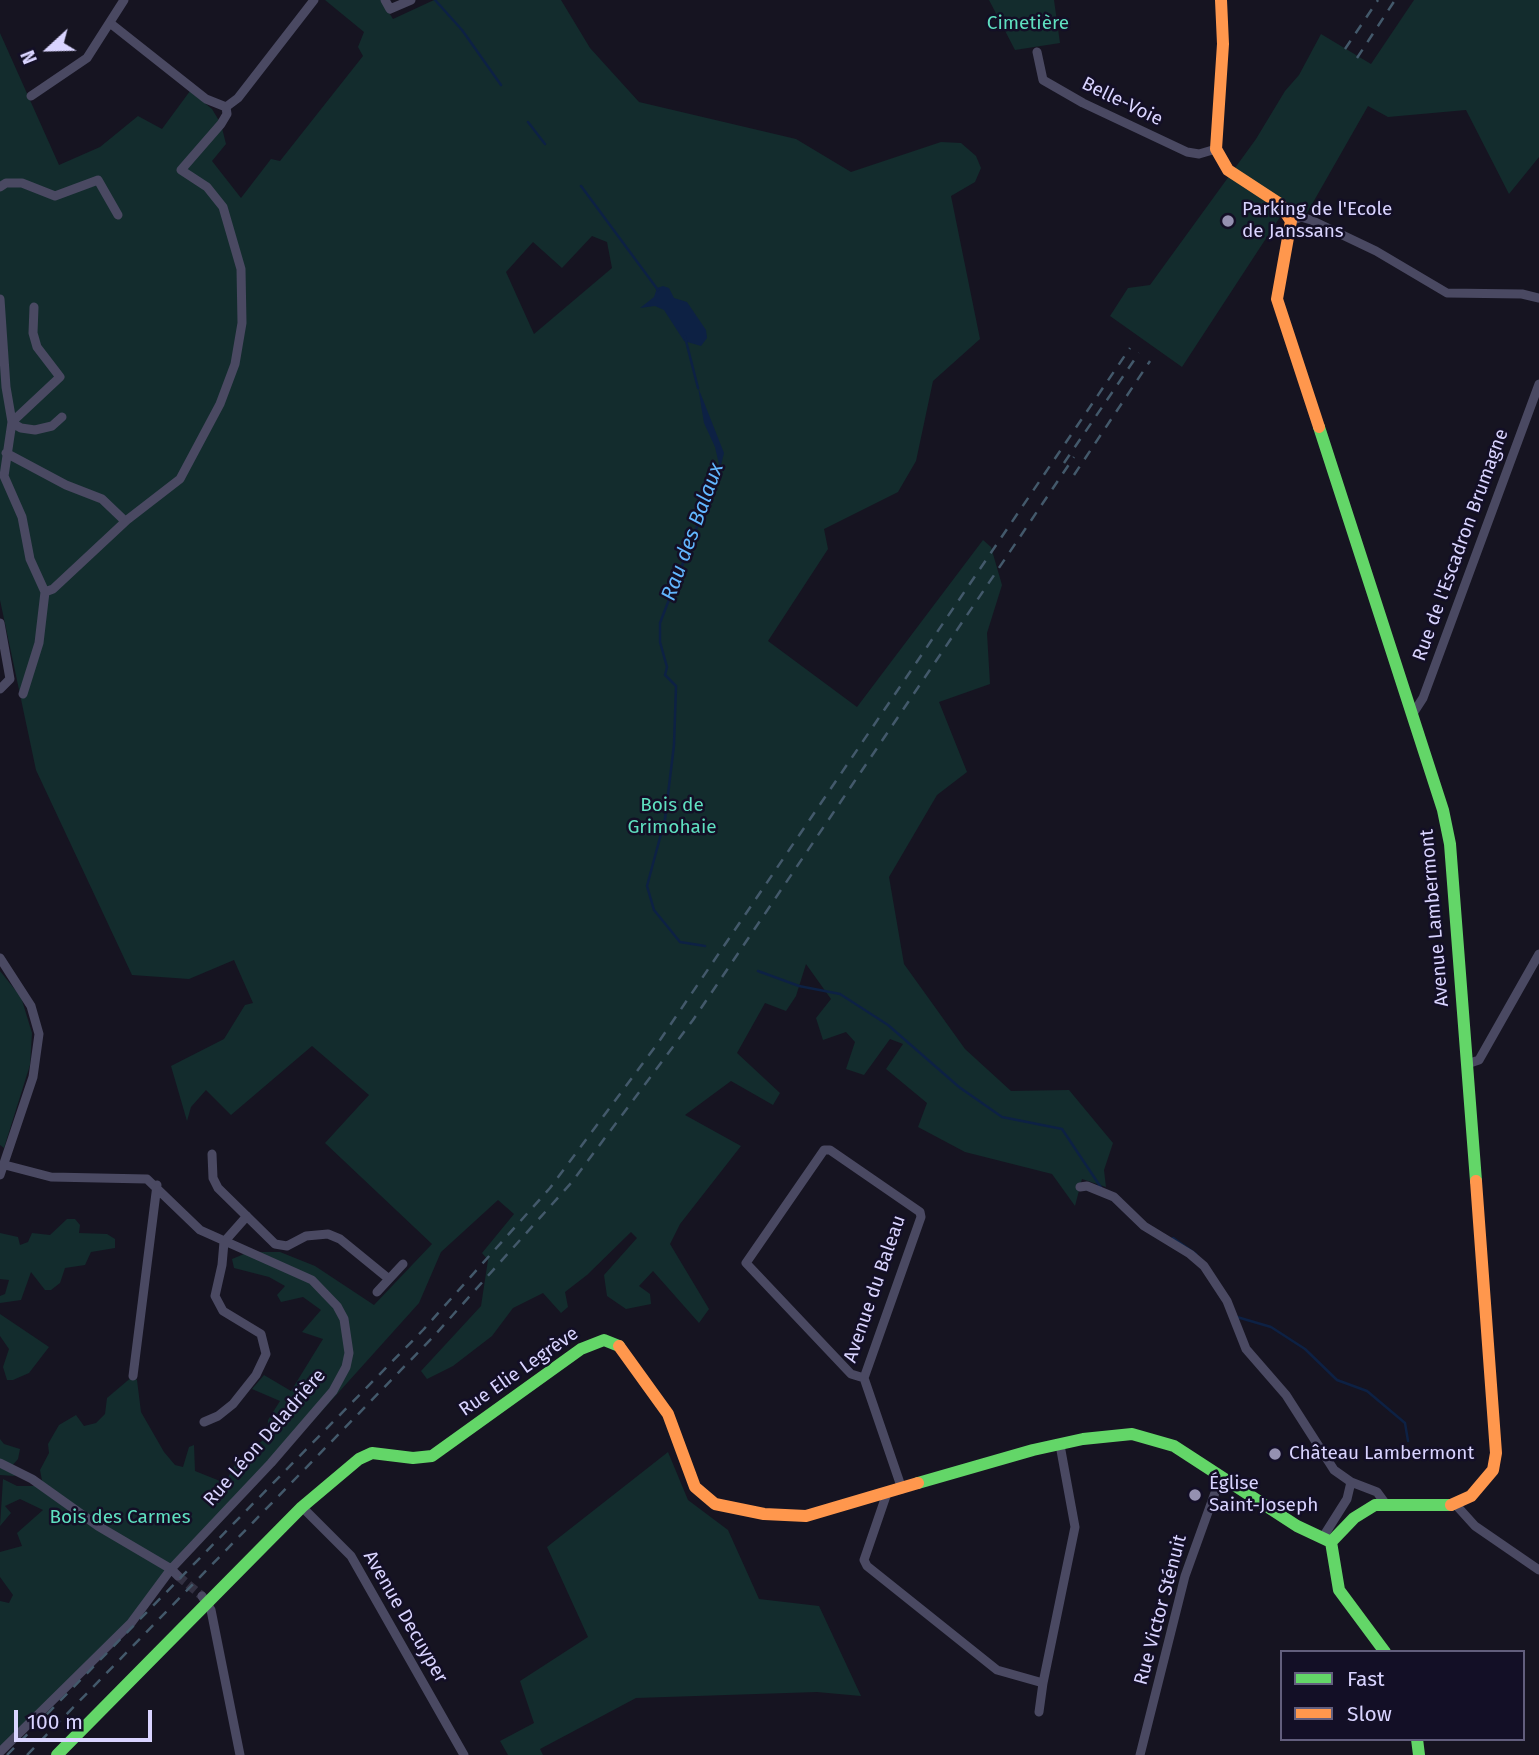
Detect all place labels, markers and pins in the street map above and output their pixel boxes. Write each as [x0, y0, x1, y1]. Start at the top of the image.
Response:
place label: Parking de l'Ecole de Janssans [1242, 199, 1392, 243]
marker: Parking de l'Ecole de Janssans [1220, 213, 1236, 229]
place label: Château Lambermont [1289, 1443, 1474, 1465]
marker: Château Lambermont [1267, 1446, 1283, 1462]
place label: Église Saint-Joseph [1209, 1473, 1318, 1517]
marker: Église Saint-Joseph [1187, 1487, 1203, 1503]

